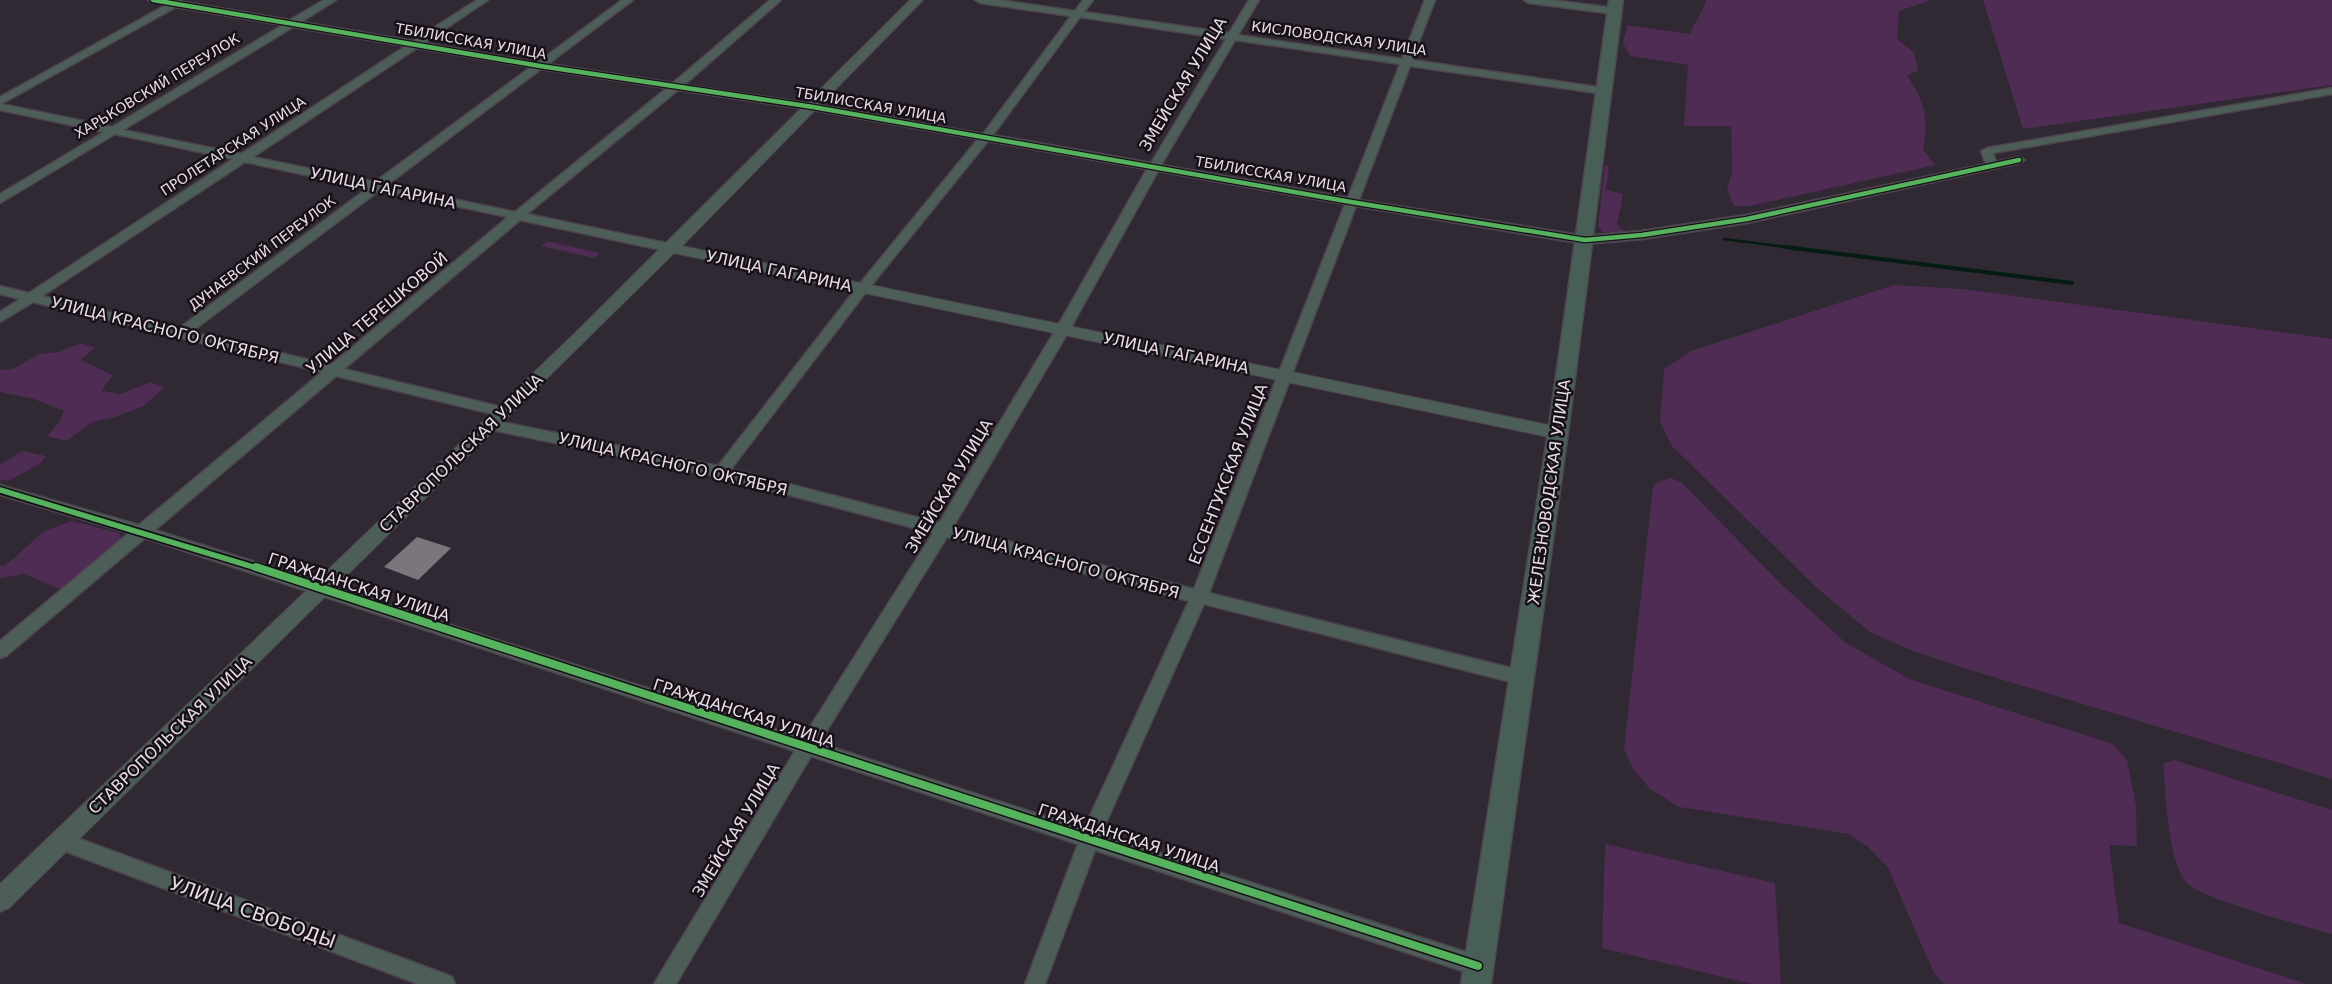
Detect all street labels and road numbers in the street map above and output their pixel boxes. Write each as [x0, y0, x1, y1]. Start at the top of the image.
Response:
street label: ЗМЕЙСКАЯ УЛИЦА [1135, 14, 1231, 154]
street label: КИСЛОВОДСКАЯ УЛИЦА [1250, 18, 1428, 58]
street label: ТБИЛИССКАЯ УЛИЦА [393, 20, 548, 62]
street label: ХАРЬКОВСКИЙ ПЕРЕУЛОК [71, 29, 242, 142]
street label: ТБИЛИССКАЯ УЛИЦА [793, 84, 948, 126]
street label: ПРОЛЕТАРСКАЯ УЛИЦА [158, 93, 309, 199]
street label: ТБИЛИССКАЯ УЛИЦА [1193, 153, 1348, 195]
street label: УЛИЦА ГАГАРИНА [309, 163, 458, 213]
street label: ДУНАЕВСКИЙ ПЕРЕУЛОК [185, 192, 339, 313]
street label: УЛИЦА ГАГАРИНА [705, 246, 854, 296]
street label: УЛИЦА ТЕРЕШКОВОЙ [303, 248, 451, 378]
street label: УЛИЦА КРАСНОГО ОКТЯБРЯ [49, 292, 281, 368]
street label: УЛИЦА ГАГАРИНА [1102, 328, 1251, 378]
street label: СТАВРОПОЛЬСКАЯ УЛИЦА [375, 370, 547, 536]
street label: ЖЕЛЕЗНОВОДСКАЯ УЛИЦА [1524, 378, 1574, 606]
street label: ЕССЕНТУКСКАЯ УЛИЦА [1185, 381, 1271, 567]
street label: ЗМЕЙСКАЯ УЛИЦА [901, 416, 997, 556]
street label: УЛИЦА КРАСНОГО ОКТЯБРЯ [557, 428, 789, 500]
street label: УЛИЦА КРАСНОГО ОКТЯБРЯ [951, 524, 1181, 602]
street label: ГРАЖДАНСКАЯ УЛИЦА [266, 549, 452, 625]
street label: СТАВРОПОЛЬСКАЯ УЛИЦА [84, 652, 256, 818]
street label: ГРАЖДАНСКАЯ УЛИЦА [651, 675, 837, 751]
street label: ЗМЕЙСКАЯ УЛИЦА [688, 760, 784, 900]
street label: ГРАЖДАНСКАЯ УЛИЦА [1036, 800, 1222, 876]
street label: УЛИЦА СВОБОДЫ [167, 872, 339, 952]

